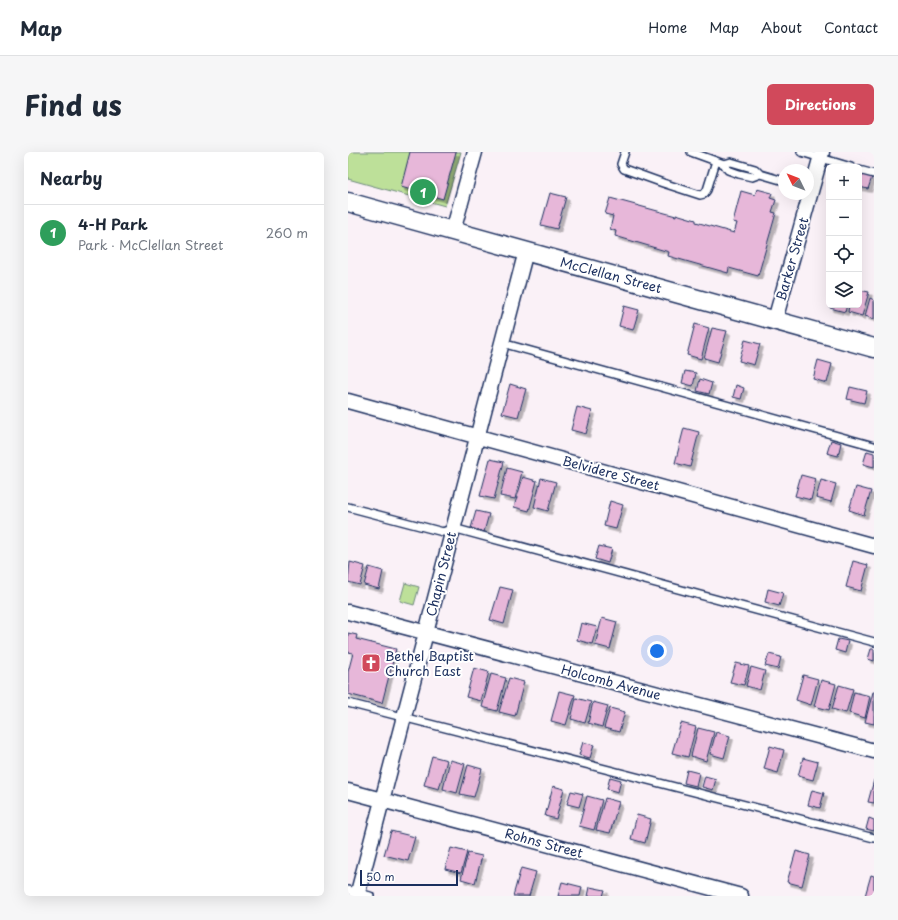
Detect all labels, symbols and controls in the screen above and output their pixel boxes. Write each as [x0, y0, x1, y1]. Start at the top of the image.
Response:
text: Map [20, 14, 62, 42]
text: Home [648, 17, 687, 38]
text: Map [709, 17, 739, 38]
text: About [761, 17, 802, 38]
text: Contact [824, 17, 878, 38]
text: Find us [24, 83, 122, 126]
button: Directions [767, 84, 874, 125]
north arrow [778, 164, 814, 200]
map controls [826, 164, 862, 308]
button: + [826, 164, 862, 200]
text: Nearby [40, 165, 102, 191]
pin: 1 [410, 177, 436, 207]
button: − [826, 200, 862, 236]
text: 4-H Park [78, 212, 148, 235]
street label: Barker Street [771, 215, 813, 303]
text: 1 [50, 223, 56, 242]
text: 260 m [266, 223, 308, 242]
text: Park · McClellan Street [78, 235, 223, 254]
button: locate [826, 236, 862, 272]
street label: McClellan Street [558, 252, 664, 297]
button: layers [826, 272, 862, 308]
street label: Belvidere Street [561, 450, 662, 495]
street label: Chapin Street [421, 529, 460, 618]
your location [647, 641, 667, 661]
place label: Bethel Baptist Church East [385, 646, 474, 680]
church icon: Bethel Baptist Church East [360, 652, 382, 674]
street label: Holcomb Avenue [559, 659, 663, 704]
street label: Rohns Street [503, 823, 585, 862]
scale bar [360, 868, 458, 887]
text: 50 m [366, 868, 395, 885]

